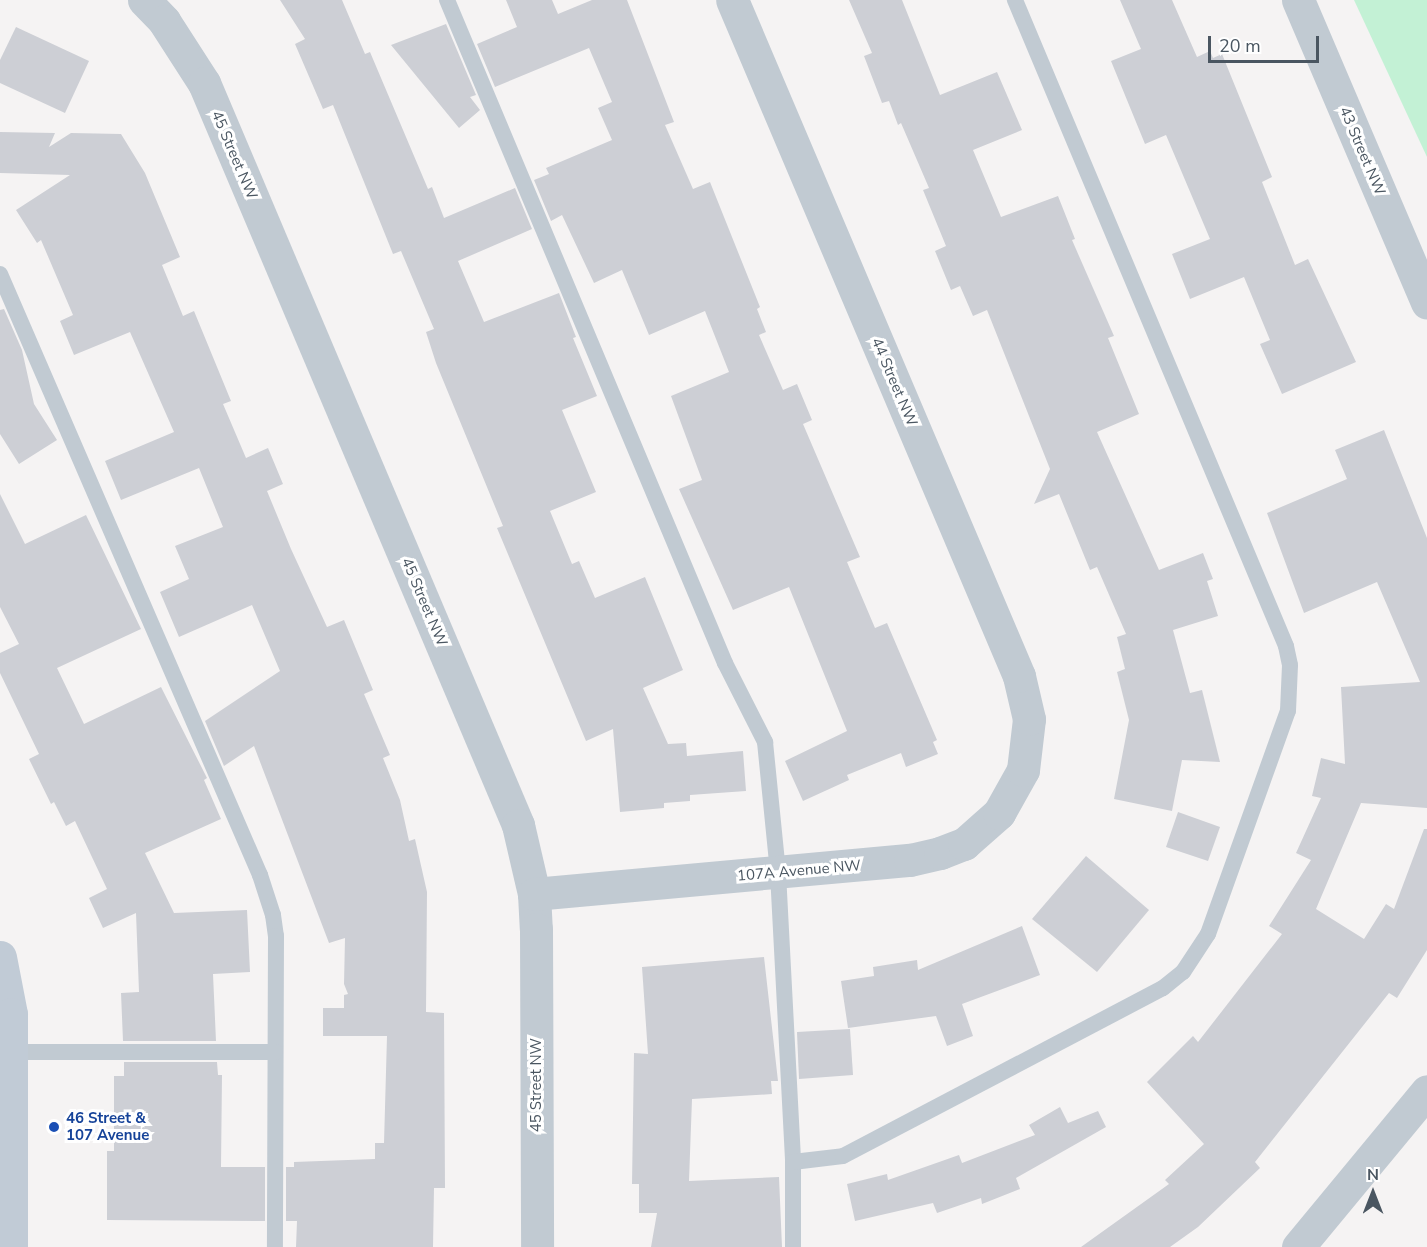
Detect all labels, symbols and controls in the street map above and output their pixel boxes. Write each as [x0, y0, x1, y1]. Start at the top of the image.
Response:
scale bar [1211, 24, 1322, 62]
text: 20 m [1219, 34, 1261, 58]
street label: 43 Street NW [1335, 104, 1389, 198]
street label: 45 Street NW [207, 108, 261, 202]
street label: 44 Street NW [867, 335, 921, 429]
street label: 45 Street NW [397, 555, 451, 649]
street label: 107A Avenue NW [736, 857, 862, 885]
street label: 45 Street NW [528, 1038, 546, 1132]
place label: 46 Street & 107 Avenue [66, 1109, 149, 1144]
marker: 46 Street & 107 Avenue [47, 1120, 61, 1134]
north arrow [1343, 1163, 1403, 1223]
text: N [1367, 1164, 1379, 1186]

